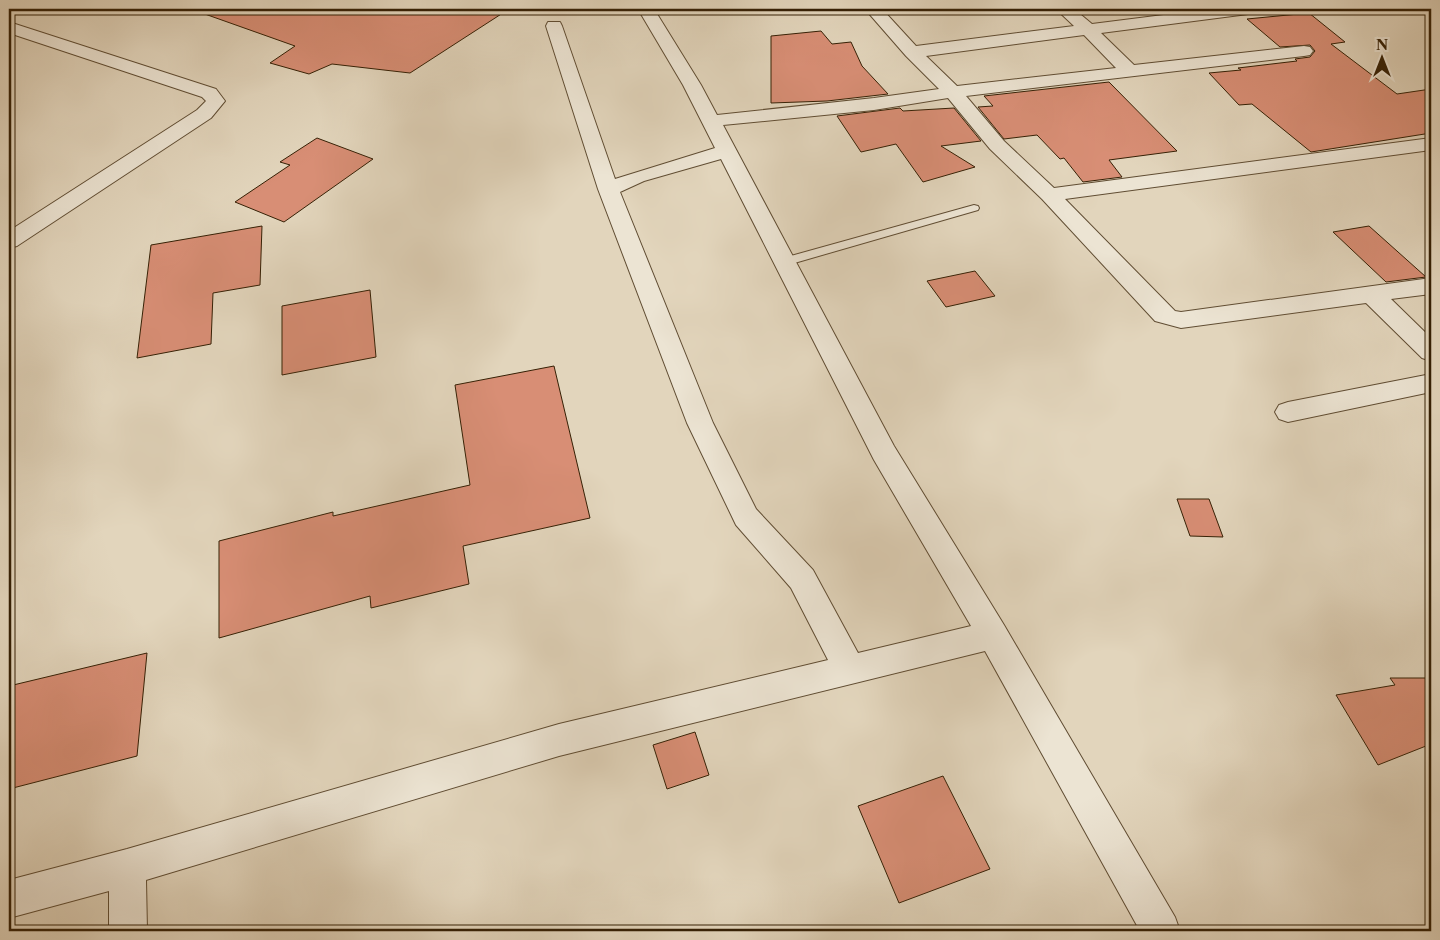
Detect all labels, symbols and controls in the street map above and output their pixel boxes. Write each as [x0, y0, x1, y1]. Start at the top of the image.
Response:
north arrow [1358, 32, 1408, 82]
text: N [1376, 36, 1388, 54]

